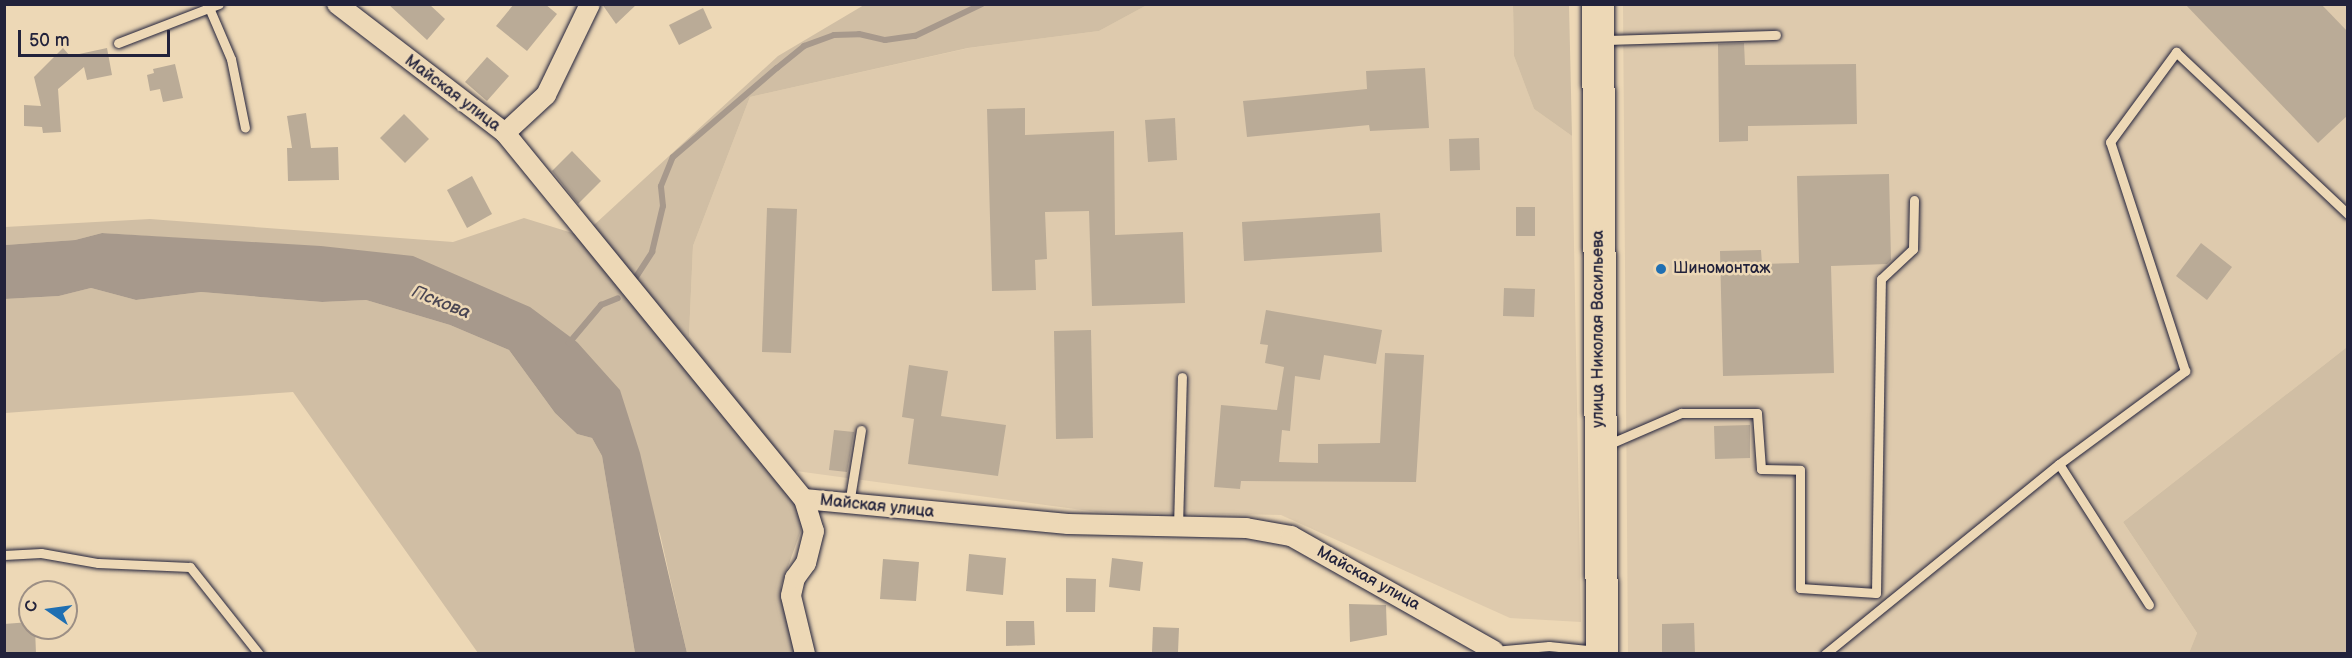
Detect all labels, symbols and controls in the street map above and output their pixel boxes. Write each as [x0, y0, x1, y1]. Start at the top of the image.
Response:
scale bar [21, 18, 172, 56]
text: 50 m [29, 30, 70, 51]
street label: Майская улица [400, 52, 504, 136]
street label: улица Николая Васильева [1589, 230, 1609, 428]
place label: Шиномонтаж [1673, 259, 1770, 279]
marker: Шиномонтаж [1654, 262, 1668, 276]
water label: Пскова [408, 281, 474, 325]
street label: Майская улица [819, 491, 935, 523]
street label: Майская улица [1313, 543, 1423, 615]
north arrow [18, 580, 78, 640]
text: С [21, 599, 42, 614]

